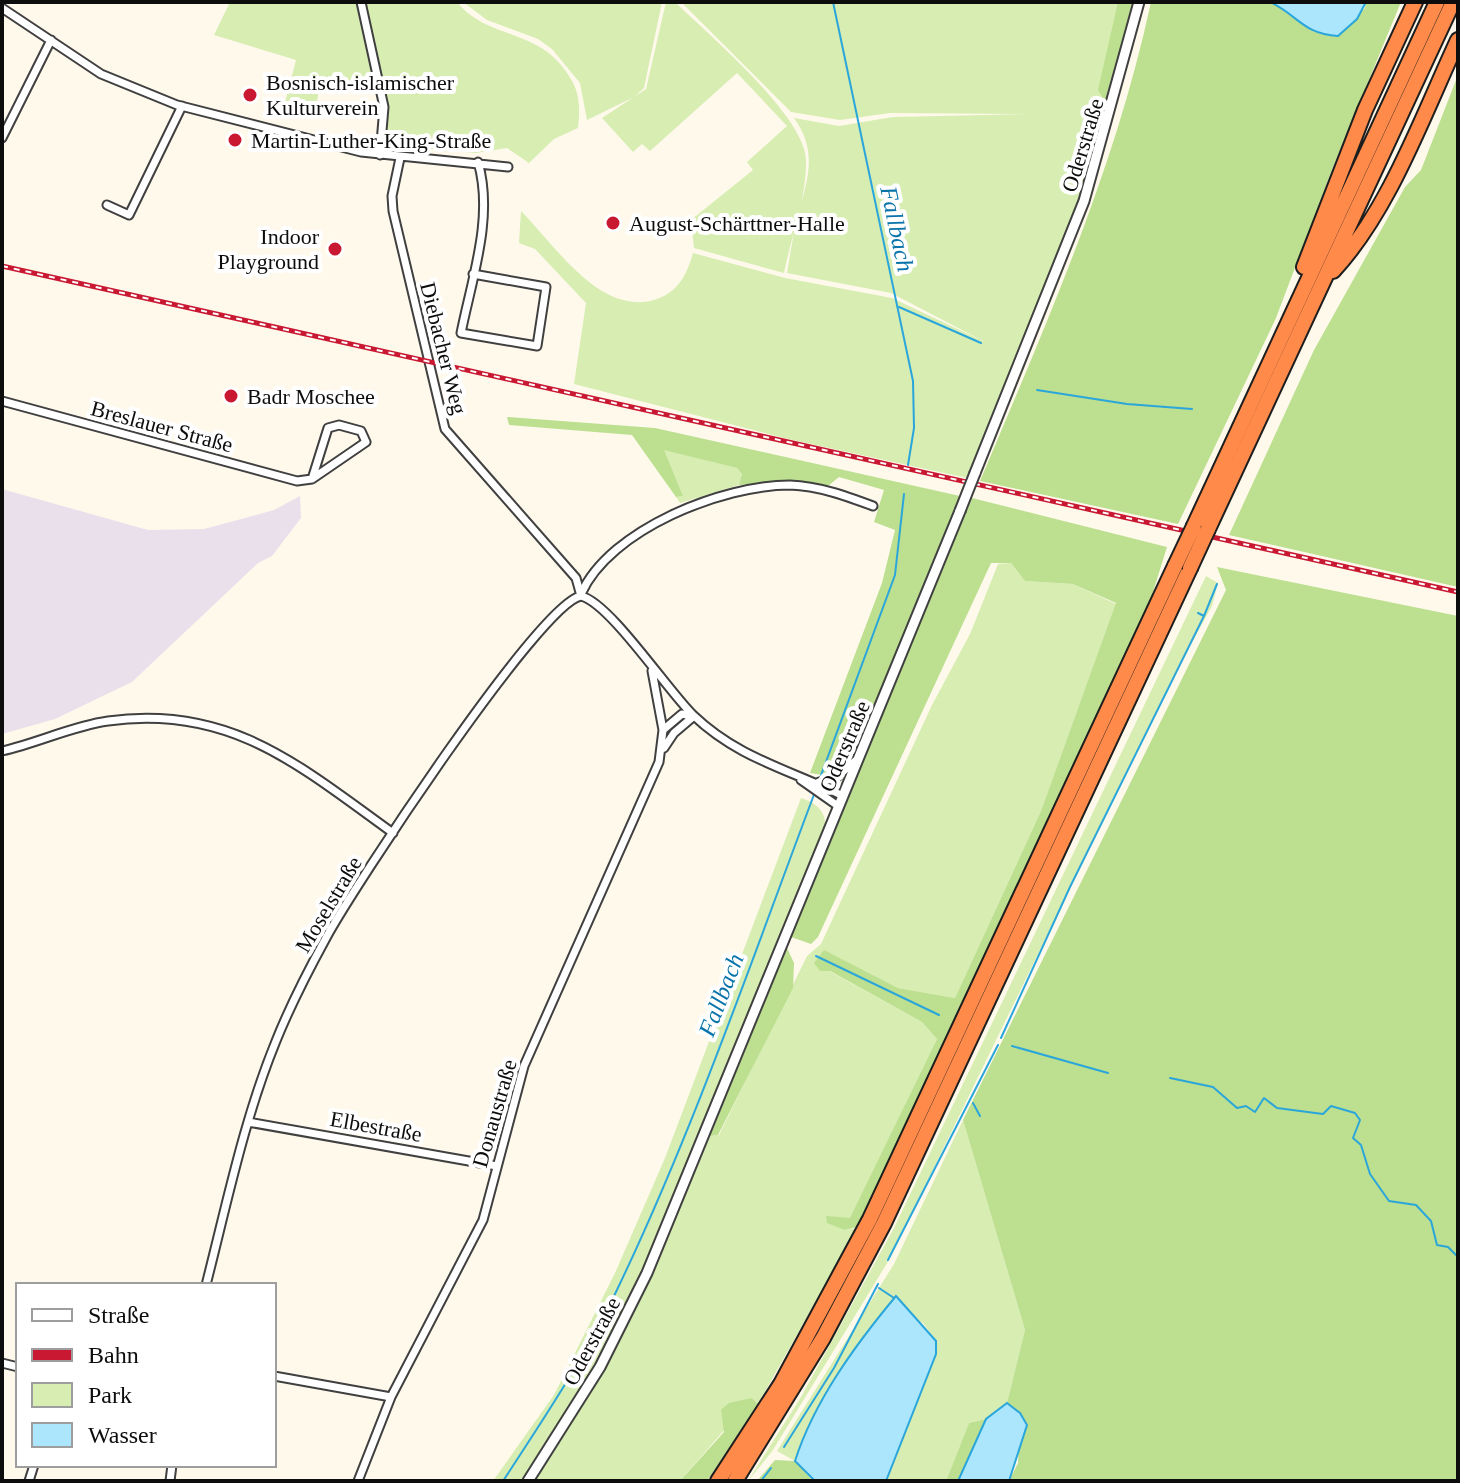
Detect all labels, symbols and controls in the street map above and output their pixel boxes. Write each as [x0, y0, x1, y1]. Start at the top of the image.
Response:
place label: Bosnisch-islamischer Kulturverein [266, 70, 455, 120]
marker: Bosnisch-islamischer Kulturverein [241, 86, 259, 104]
street label: Oderstraße [1056, 95, 1109, 195]
place label: Martin-Luther-King-Straße [251, 128, 491, 153]
marker: Martin-Luther-King-Straße [226, 131, 244, 149]
water label: Fallbach [875, 183, 919, 274]
place label: August-Schärttner-Halle [629, 211, 845, 236]
marker: August-Schärttner-Halle [604, 214, 622, 232]
place label: Indoor Playground [218, 224, 320, 274]
marker: Indoor Playground [326, 240, 344, 258]
street label: Diebacher Weg [415, 279, 472, 417]
place label: Badr Moschee [247, 384, 375, 409]
marker: Badr Moschee [222, 387, 240, 405]
street label: Breslauer Straße [88, 396, 236, 457]
street label: Oderstraße [814, 697, 875, 796]
street label: Moselstraße [290, 852, 367, 957]
water label: Fallbach [693, 950, 749, 1041]
street label: Donaustraße [467, 1056, 522, 1170]
street label: Elbestraße [328, 1106, 424, 1147]
legend [16, 1283, 276, 1467]
street label: Oderstraße [558, 1293, 625, 1390]
text: Straße [88, 1302, 149, 1328]
text: Bahn [88, 1342, 139, 1368]
text: Park [88, 1382, 132, 1408]
text: Wasser [88, 1422, 157, 1448]

